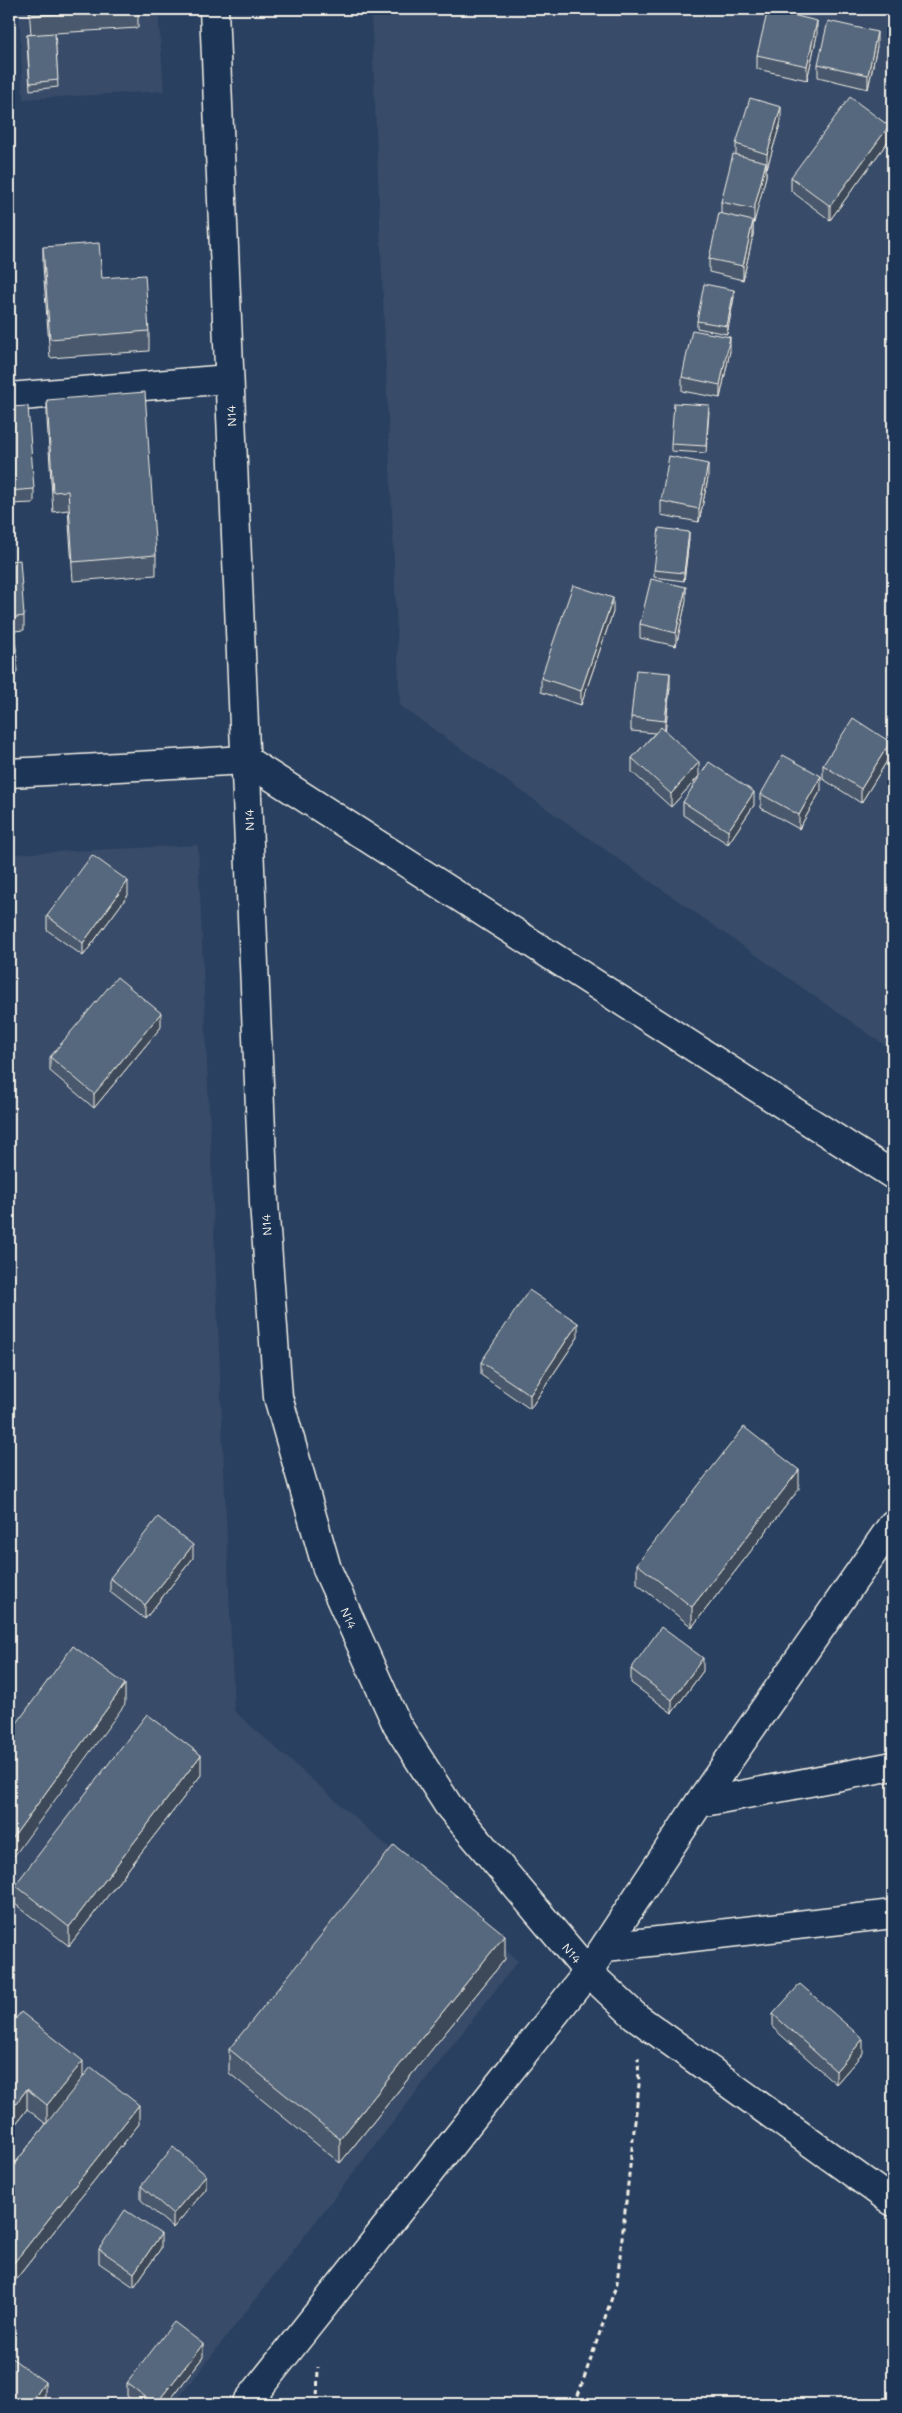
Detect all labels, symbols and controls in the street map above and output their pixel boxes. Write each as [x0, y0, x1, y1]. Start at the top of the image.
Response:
street label: N14 [222, 405, 240, 427]
street label: N14 [241, 809, 257, 831]
street label: N14 [257, 1214, 275, 1236]
street label: N14 [337, 1605, 361, 1631]
street label: N14 [559, 1940, 585, 1966]

